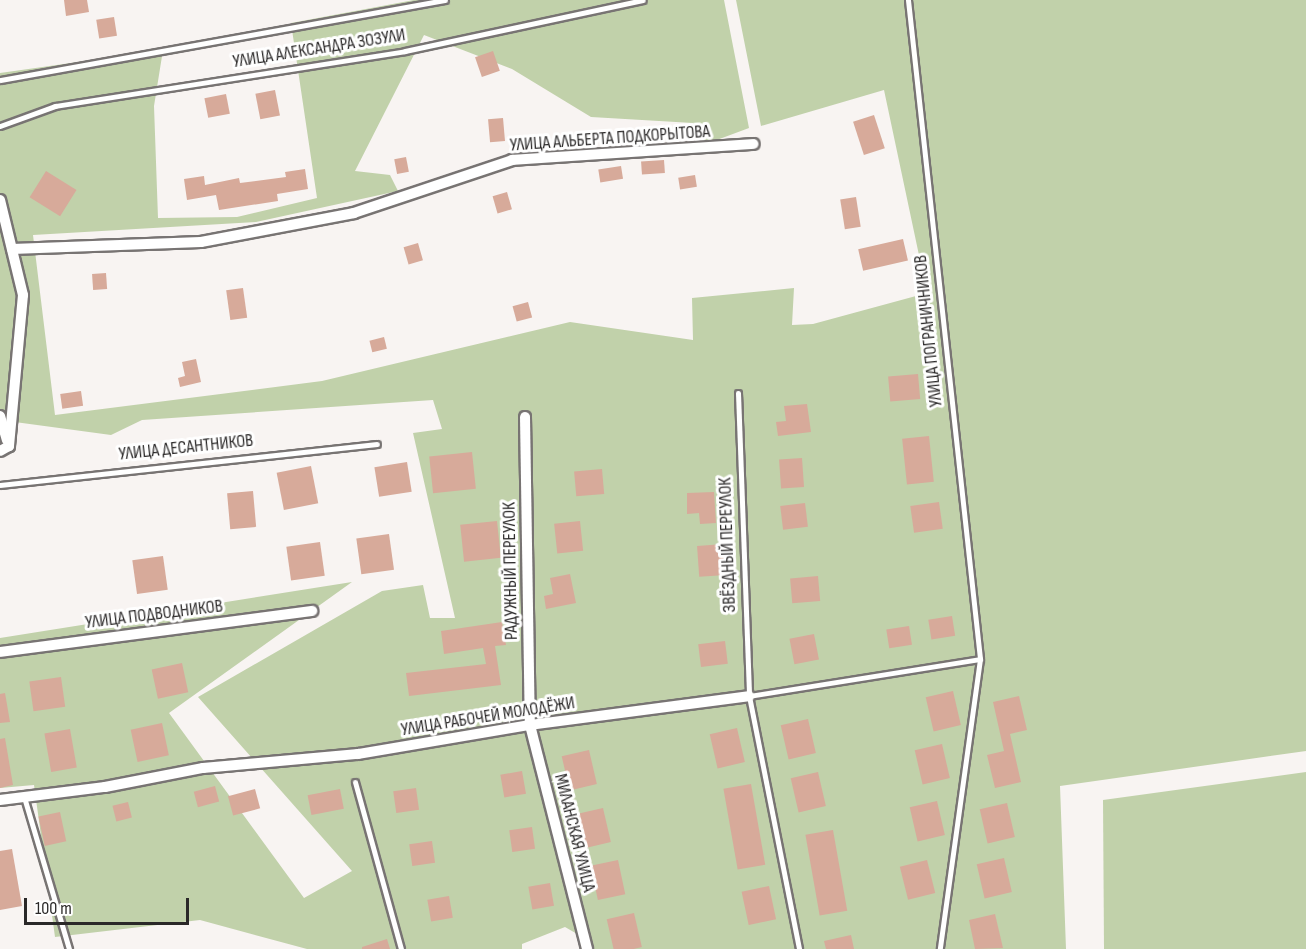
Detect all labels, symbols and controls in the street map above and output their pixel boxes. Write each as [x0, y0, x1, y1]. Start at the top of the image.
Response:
street label: УЛИЦА АЛЕКСАНДРА ЗОЗУЛИ [231, 25, 407, 73]
street label: УЛИЦА АЛЬБЕРТА ПОДКОРЫТОВА [509, 121, 711, 157]
street label: УЛИЦА ПОГРАНИЧНИКОВ [910, 254, 948, 408]
street label: УЛИЦА ДЕСАНТНИКОВ [118, 430, 254, 466]
street label: ЗВЁЗДНЫЙ ПЕРЕУЛОК [715, 477, 741, 613]
street label: РАДУЖНЫЙ ПЕРЕУЛОК [499, 502, 523, 640]
street label: УЛИЦА ПОДВОДНИКОВ [84, 596, 224, 634]
street label: УЛИЦА РАБОЧЕЙ МОЛОДЁЖИ [400, 693, 576, 741]
street label: МИЛАНСКАЯ УЛИЦА [549, 772, 599, 894]
scale bar [27, 886, 192, 924]
text: 100 m [35, 898, 72, 919]

